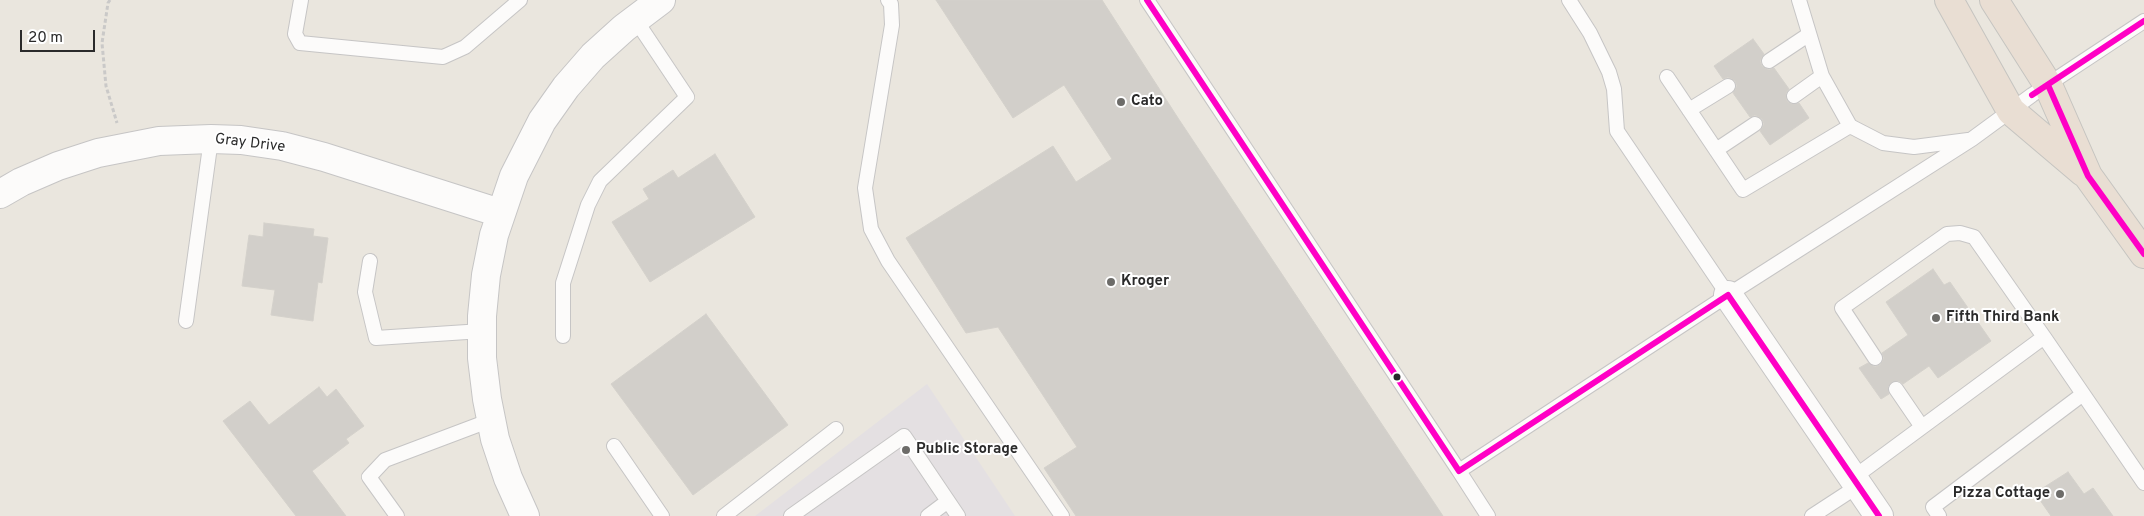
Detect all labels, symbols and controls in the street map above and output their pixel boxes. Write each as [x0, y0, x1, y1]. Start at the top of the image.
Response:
scale bar [22, 20, 98, 52]
text: 20 m [28, 29, 63, 48]
place label: Cato [1131, 93, 1163, 111]
marker: Cato [1115, 96, 1127, 108]
street label: Gray Drive [214, 131, 286, 157]
place label: Kroger [1121, 273, 1169, 291]
marker: Kroger [1105, 276, 1117, 288]
place label: Fifth Third Bank [1946, 309, 2059, 327]
marker: Fifth Third Bank [1930, 312, 1942, 324]
unlabelled marker [1392, 372, 1402, 382]
place label: Public Storage [916, 441, 1018, 459]
marker: Public Storage [900, 444, 912, 456]
place label: Pizza Cottage [1953, 485, 2050, 503]
marker: Pizza Cottage [2054, 488, 2066, 500]

